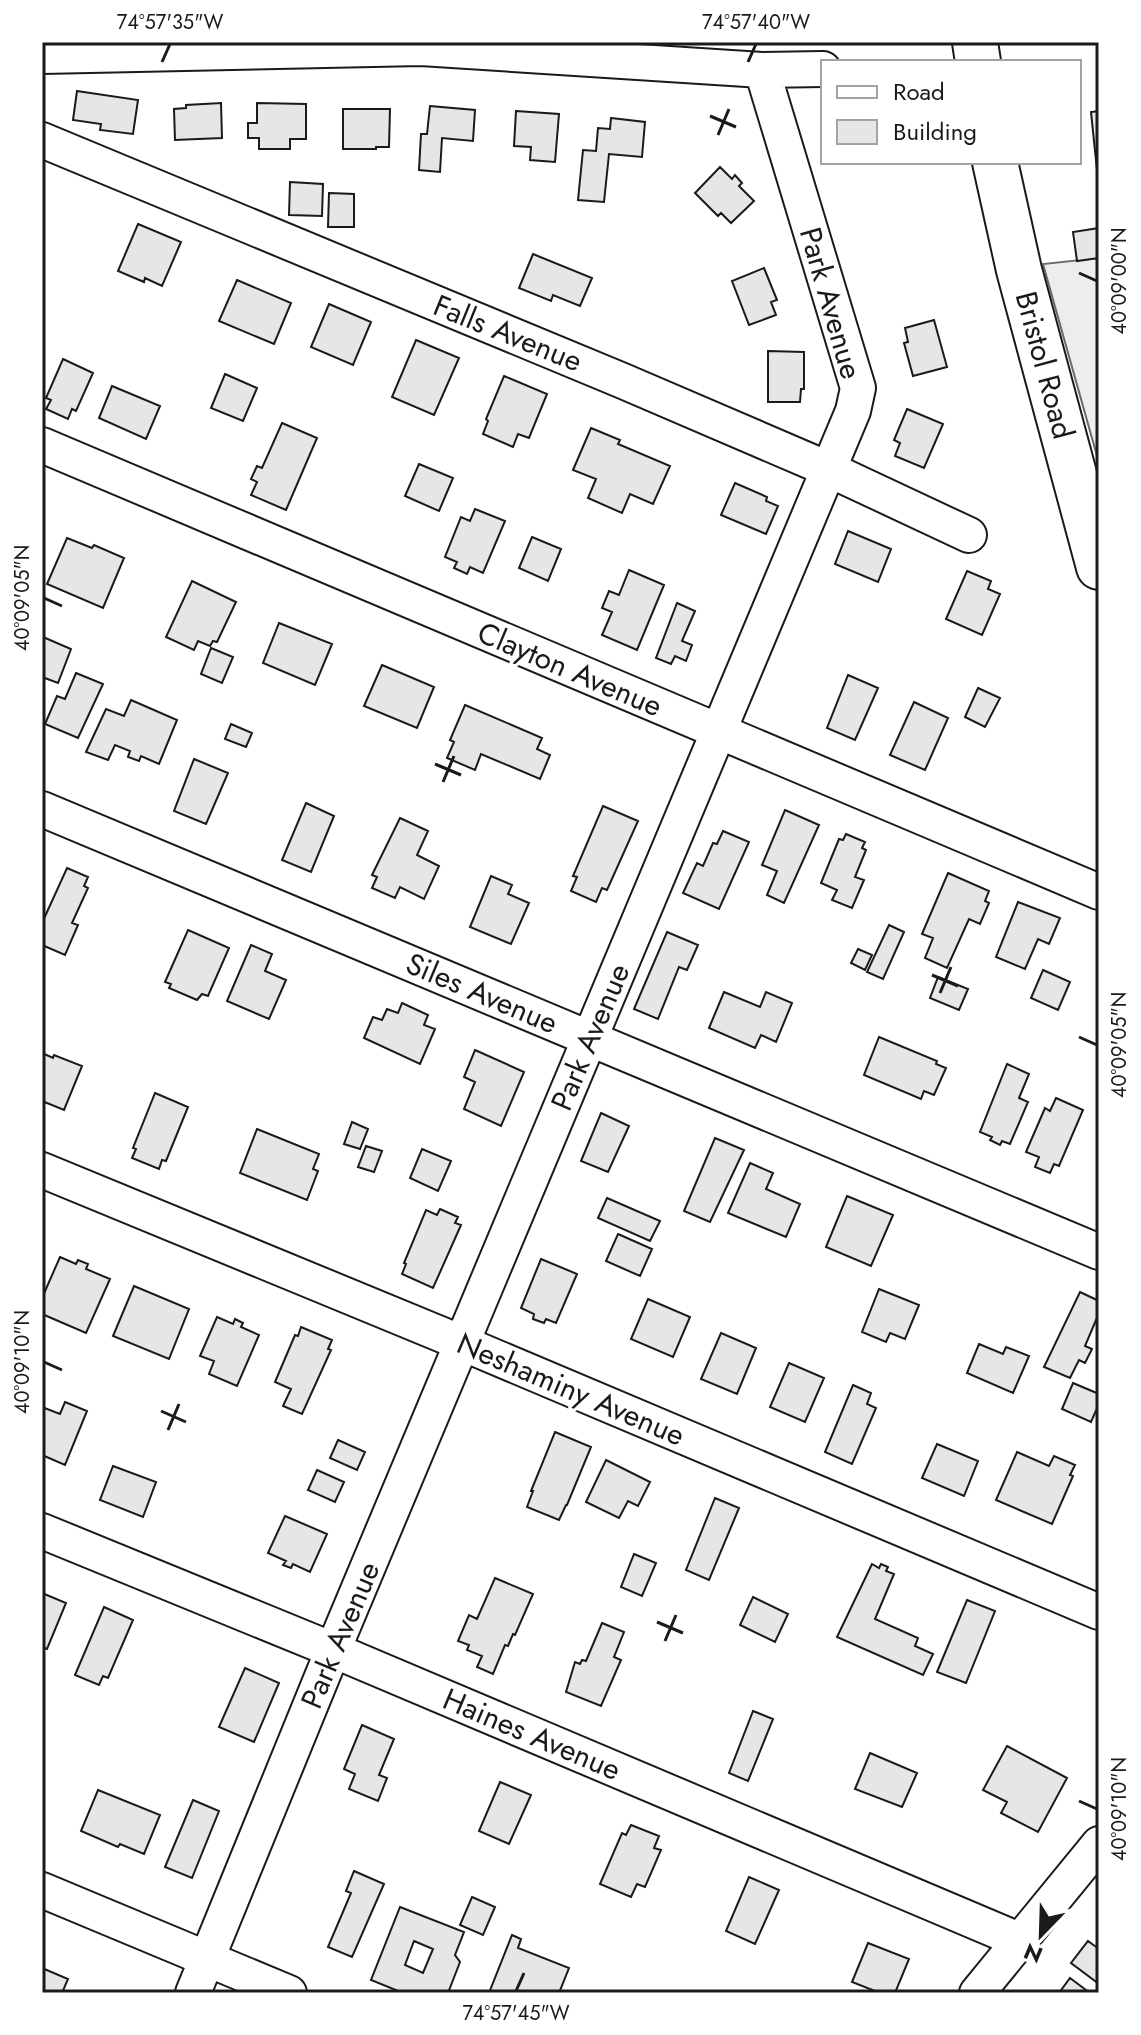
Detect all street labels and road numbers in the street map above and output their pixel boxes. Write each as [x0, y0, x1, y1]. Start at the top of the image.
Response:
street label: Park Avenue [789, 222, 873, 384]
street label: Falls Avenue [427, 284, 589, 382]
street label: Bristol Road [1005, 286, 1085, 444]
street label: Clayton Avenue [471, 611, 669, 727]
street label: Siles Avenue [399, 942, 565, 1044]
street label: Park Avenue [540, 957, 640, 1117]
street label: Neshaminy Avenue [451, 1322, 691, 1456]
street label: Park Avenue [290, 1555, 390, 1715]
street label: Haines Avenue [436, 1677, 628, 1791]

